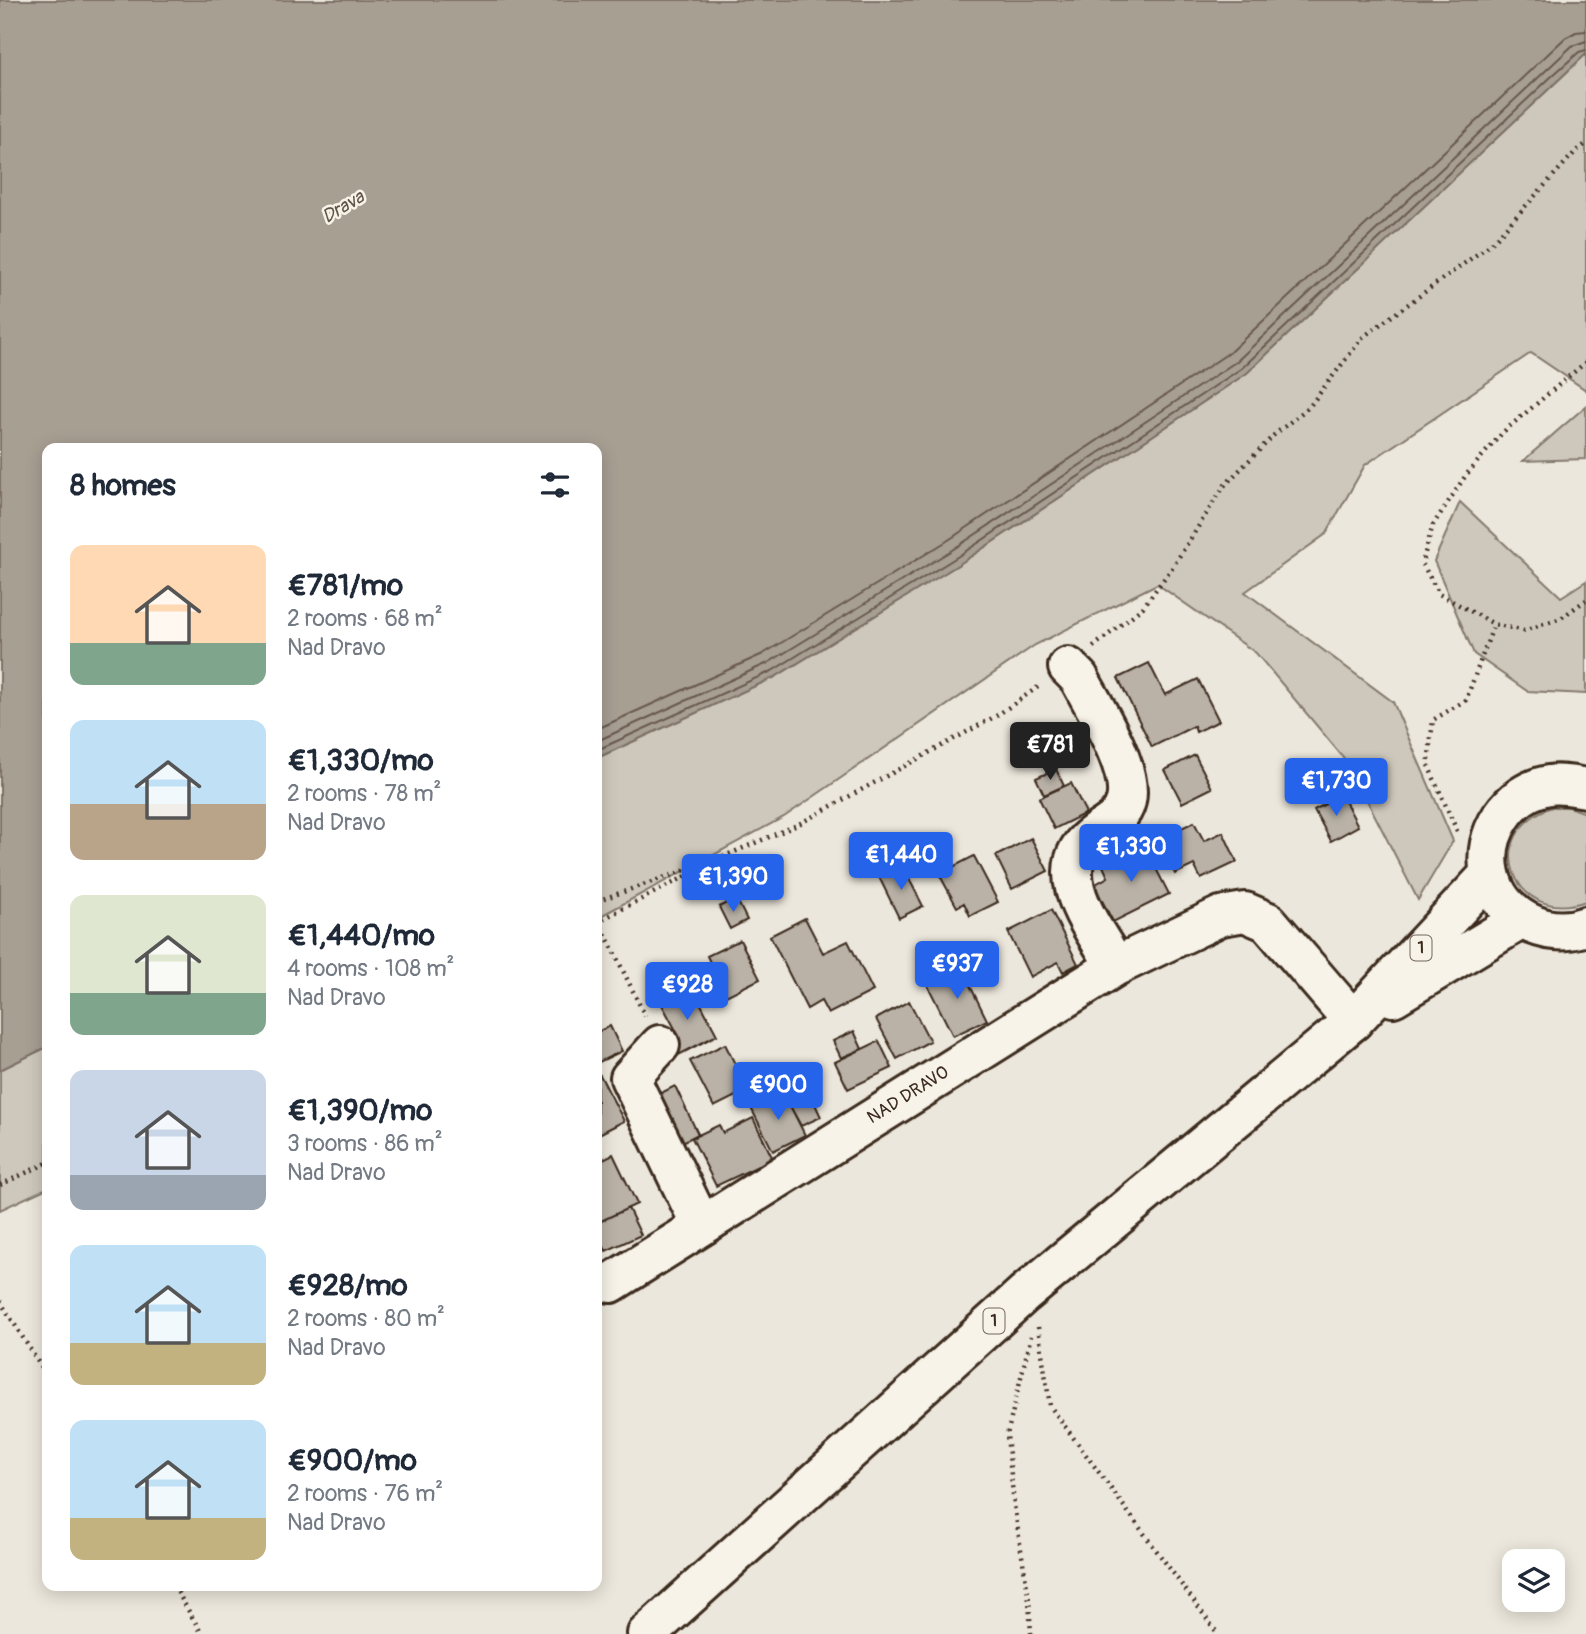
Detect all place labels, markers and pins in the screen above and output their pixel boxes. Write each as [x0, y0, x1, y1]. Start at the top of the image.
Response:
pin: €781 [1009, 722, 1091, 782]
pin: €1,730 [1279, 758, 1393, 818]
pin: €1,330 [1074, 824, 1188, 884]
pin: €1,440 [844, 832, 958, 892]
pin: €1,390 [676, 855, 790, 914]
pin: €937 [916, 942, 998, 1001]
pin: €928 [646, 962, 728, 1022]
pin: €900 [737, 1062, 819, 1122]

